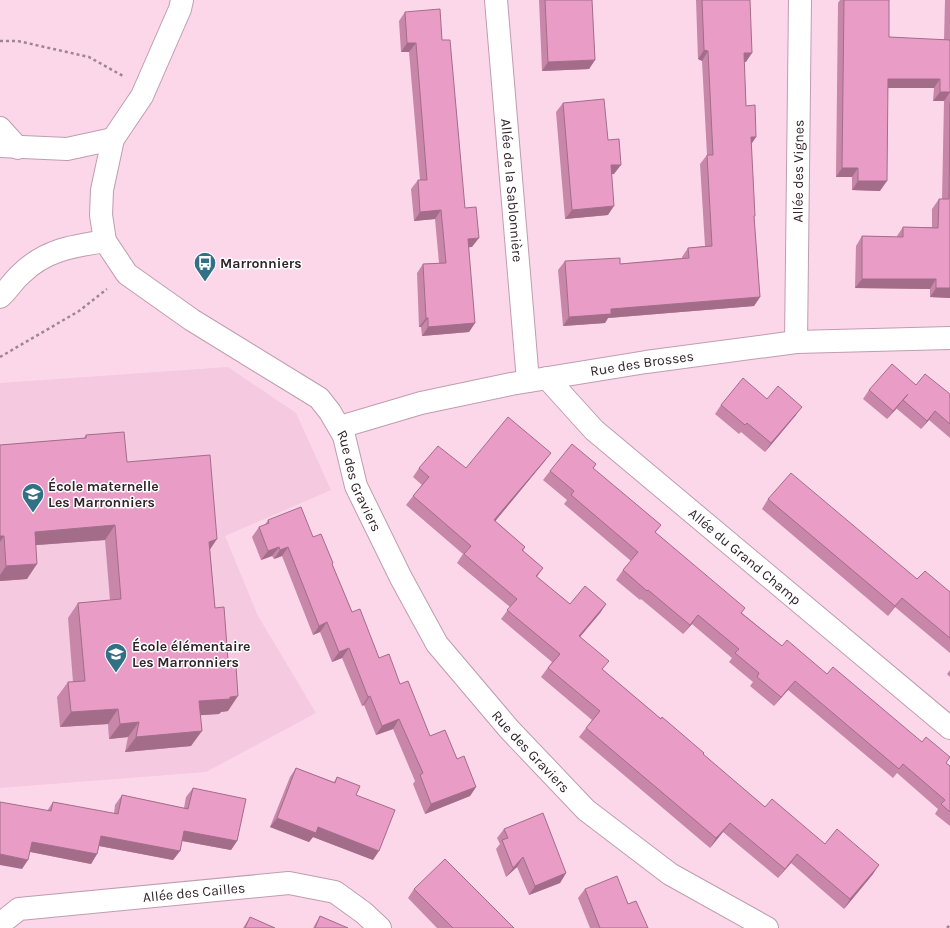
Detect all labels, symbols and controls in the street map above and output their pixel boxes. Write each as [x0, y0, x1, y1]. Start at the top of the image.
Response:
street label: Allée de la Sablonnière [497, 118, 526, 263]
street label: Allée des Vignes [789, 120, 807, 223]
bus stop icon: Marronniers [192, 250, 218, 283]
place label: Marronniers [220, 255, 302, 272]
street label: Rue des Brosses [589, 347, 695, 379]
street label: Rue des Graviers [334, 427, 385, 534]
place label: École maternelle Les Marronniers [48, 477, 159, 511]
school or university icon: École maternelle Les Marronniers [20, 481, 46, 514]
street label: Allée du Grand Champ [685, 504, 805, 608]
place label: École élémentaire Les Marronniers [132, 637, 251, 671]
school or university icon: École élémentaire Les Marronniers [103, 641, 129, 674]
street label: Rue des Graviers [488, 707, 573, 796]
street label: Allée des Cailles [142, 879, 246, 906]

